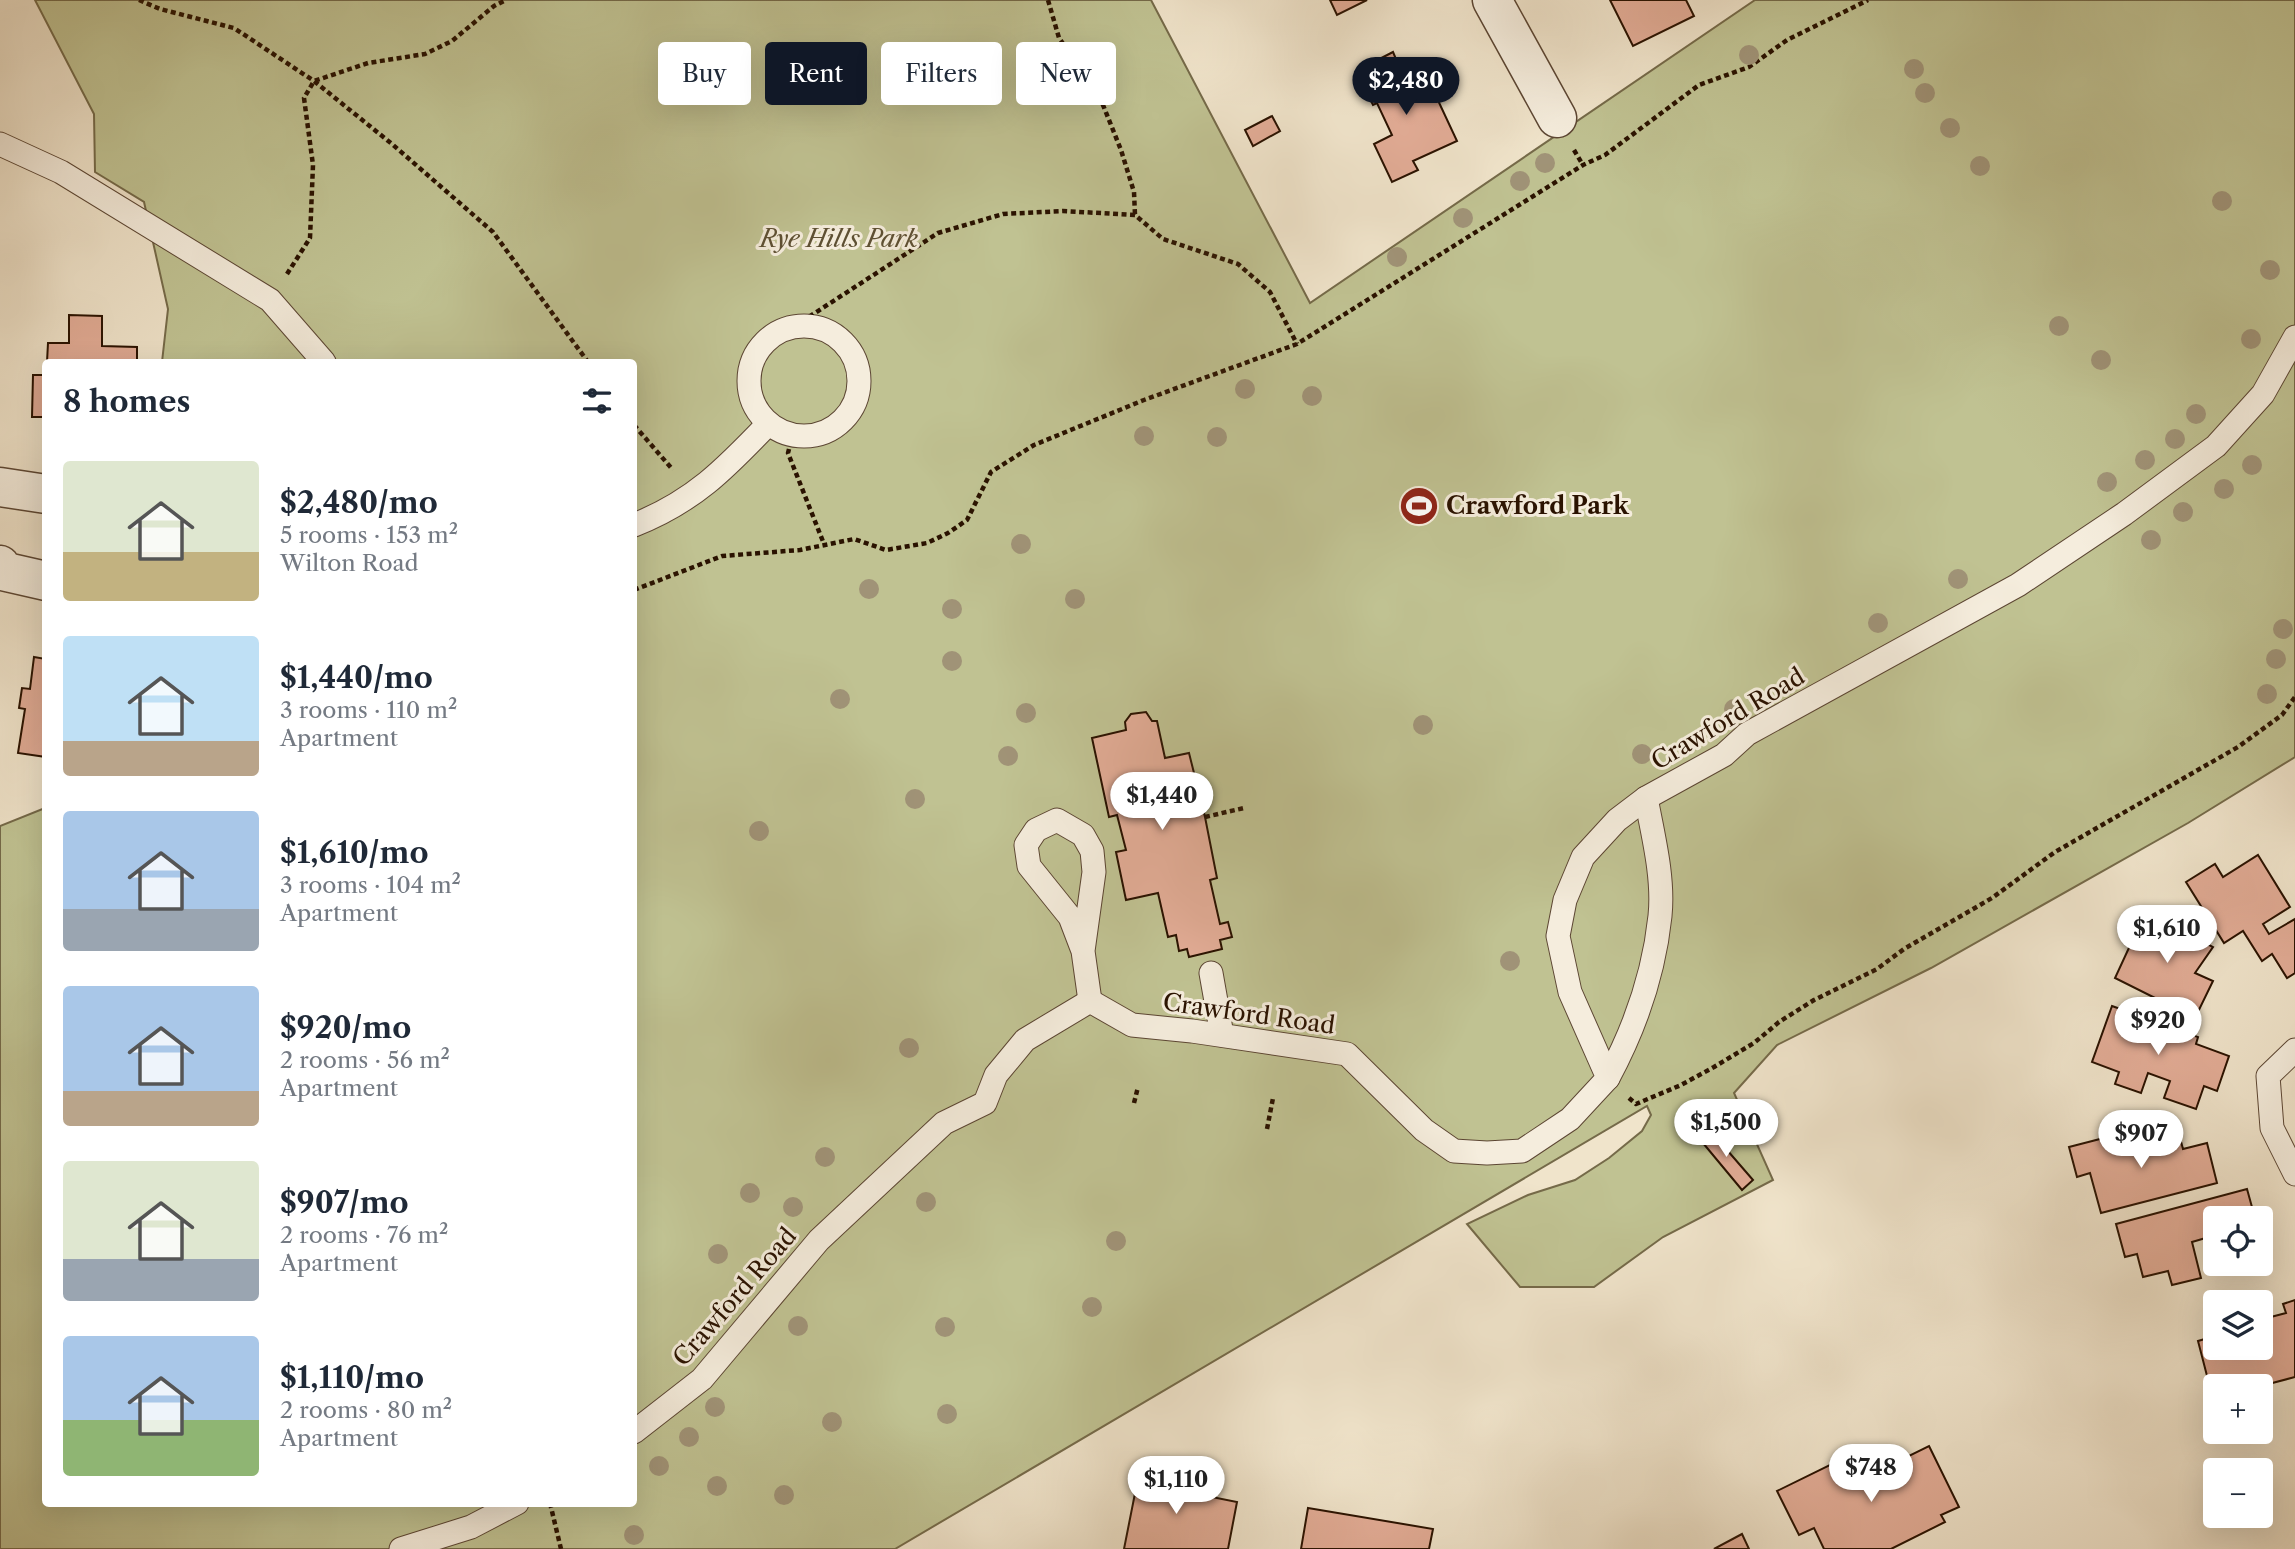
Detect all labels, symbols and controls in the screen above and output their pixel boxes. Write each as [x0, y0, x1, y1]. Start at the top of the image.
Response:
chip: Buy [658, 42, 751, 105]
chip: Rent [765, 42, 867, 105]
chip: Filters [881, 42, 1002, 105]
chip: New [1016, 42, 1116, 105]
pin: $2,480 [1349, 58, 1463, 117]
text: $2,480 [1368, 66, 1444, 94]
park label: Rye Hills Park [758, 224, 919, 253]
icon: filters [578, 382, 616, 420]
text: 8 homes [63, 383, 190, 420]
text: $2,480/mo [280, 484, 438, 521]
sports icon: Crawford Park [1398, 485, 1440, 527]
icon: home [119, 489, 203, 573]
place label: Crawford Park [1446, 491, 1630, 520]
text: 5 rooms · 153 m² [280, 521, 458, 549]
text: Wilton Road [280, 549, 419, 577]
text: $1,440/mo [280, 659, 433, 696]
street label: Crawford Road [1646, 661, 1810, 776]
icon: home [119, 664, 203, 748]
text: 3 rooms · 110 m² [280, 696, 457, 724]
text: Apartment [280, 724, 398, 752]
pin: $1,440 [1105, 772, 1219, 832]
text: $1,440 [1126, 781, 1198, 809]
text: $1,610/mo [280, 834, 428, 871]
icon: home [119, 839, 203, 923]
text: 3 rooms · 104 m² [280, 871, 461, 899]
text: Apartment [280, 899, 398, 927]
pin: $1,610 [2110, 906, 2224, 965]
text: $1,610 [2133, 914, 2201, 942]
street label: Crawford Road [1161, 987, 1337, 1040]
pin: $920 [2117, 998, 2199, 1057]
text: $920 [2131, 1006, 2185, 1034]
text: $920/mo [280, 1009, 411, 1046]
icon: home [119, 1014, 203, 1098]
text: 2 rooms · 56 m² [280, 1046, 450, 1074]
text: Apartment [280, 1074, 398, 1102]
pin: $1,500 [1669, 1100, 1783, 1159]
text: $1,500 [1690, 1108, 1762, 1136]
pin: $907 [2100, 1110, 2182, 1170]
text: $907 [2114, 1119, 2168, 1147]
text: $907/mo [280, 1184, 409, 1221]
icon: home [119, 1189, 203, 1273]
map controls [2203, 1206, 2273, 1528]
button: locate [2203, 1206, 2273, 1276]
text: 2 rooms · 76 m² [280, 1221, 448, 1249]
street label: Crawford Road [667, 1221, 803, 1372]
text: Apartment [280, 1249, 398, 1277]
button: layers [2203, 1290, 2273, 1360]
text: $1,110/mo [280, 1359, 424, 1396]
icon: home [119, 1364, 203, 1448]
button: + [2203, 1374, 2273, 1444]
text: 2 rooms · 80 m² [280, 1396, 452, 1424]
text: Apartment [280, 1424, 398, 1452]
pin: $748 [1830, 1444, 1912, 1504]
text: $748 [1845, 1453, 1897, 1481]
pin: $1,110 [1119, 1456, 1233, 1516]
button: − [2203, 1458, 2273, 1528]
text: $1,110 [1144, 1465, 1208, 1493]

